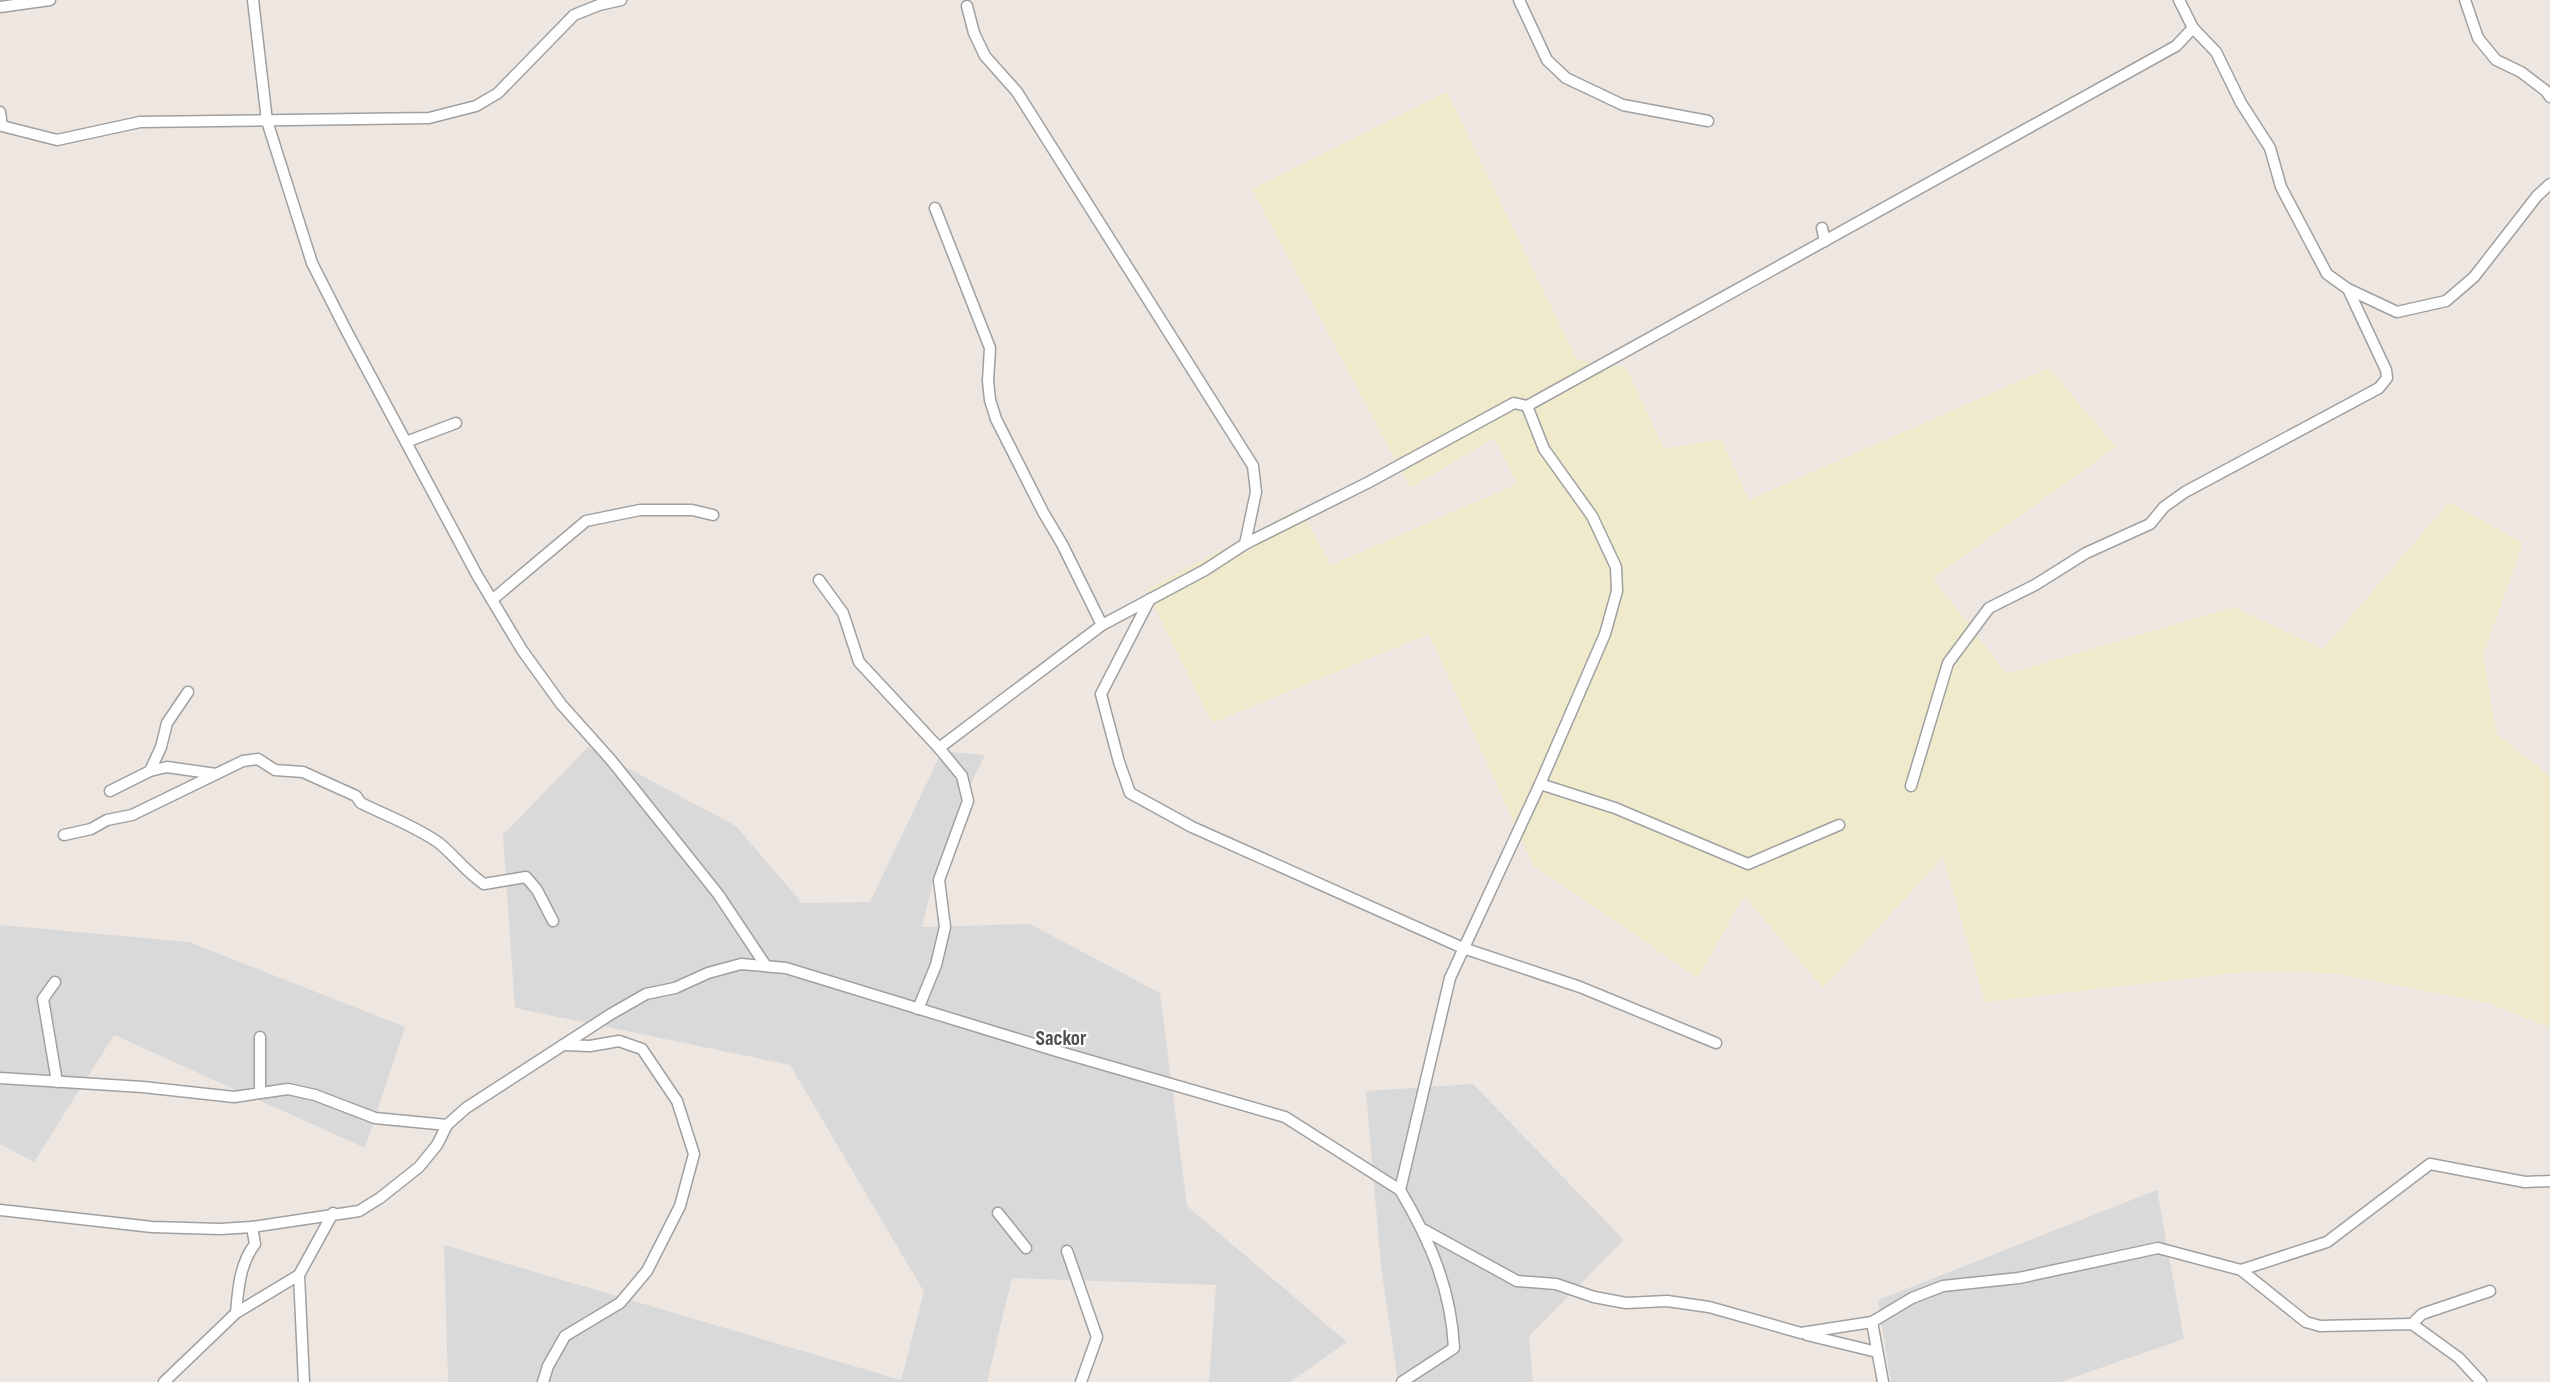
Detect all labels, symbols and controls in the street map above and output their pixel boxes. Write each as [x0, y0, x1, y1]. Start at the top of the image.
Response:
district label: Sackor [1035, 1026, 1087, 1051]

